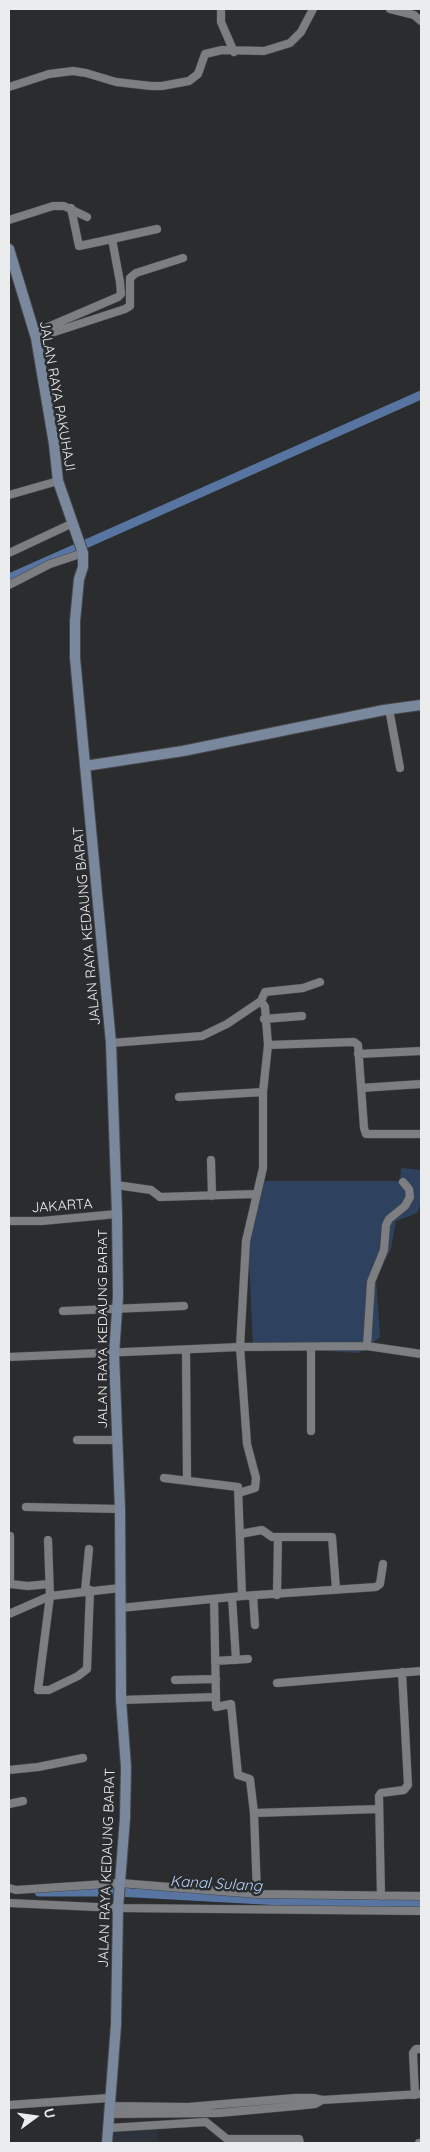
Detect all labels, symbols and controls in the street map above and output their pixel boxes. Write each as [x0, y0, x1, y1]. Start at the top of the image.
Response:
street label: JALAN RAYA PAKUHAJI [36, 320, 78, 472]
street label: JALAN RAYA KEDAUNG BARAT [70, 826, 104, 1026]
street label: JAKARTA [31, 1195, 93, 1217]
street label: JALAN RAYA KEDAUNG BARAT [95, 1229, 111, 1429]
street label: JALAN RAYA KEDAUNG BARAT [95, 1768, 119, 1968]
water label: Kanal Sulang [170, 1873, 262, 1895]
north arrow [10, 2092, 60, 2142]
text: U [40, 2106, 59, 2120]

